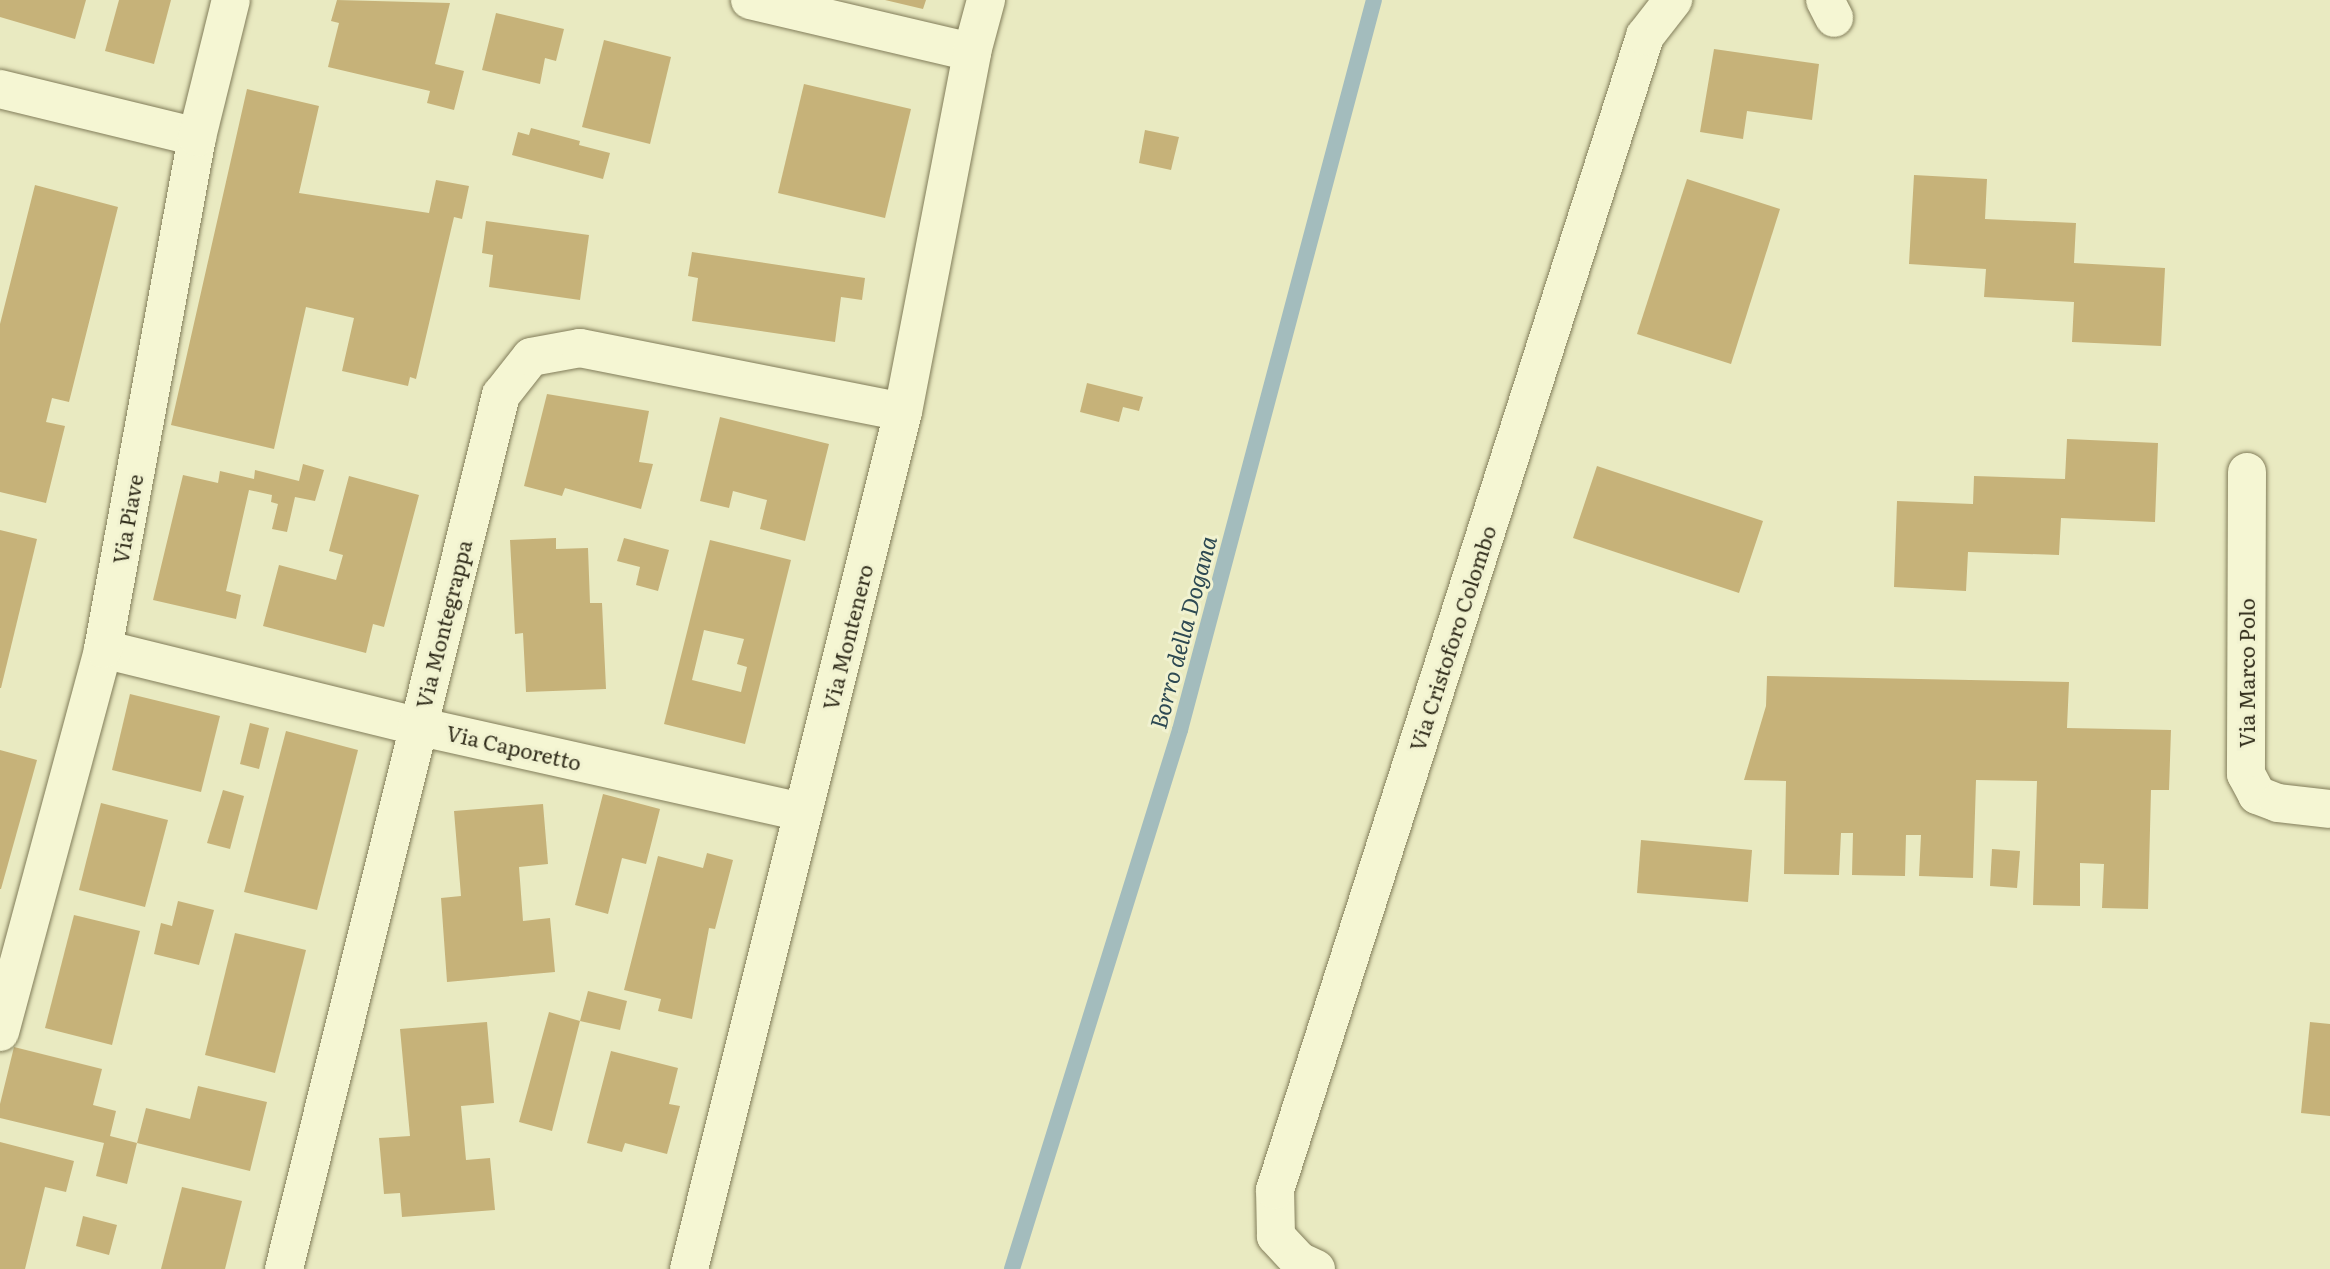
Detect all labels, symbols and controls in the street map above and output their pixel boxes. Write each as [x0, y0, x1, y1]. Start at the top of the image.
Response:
street label: Via Piave [107, 472, 147, 566]
street label: Via Cristoforo Colombo [1404, 522, 1500, 754]
water label: Borro della Dogana [1143, 532, 1221, 732]
street label: Via Montegrappa [410, 537, 476, 711]
street label: Via Montenero [817, 562, 877, 712]
street label: Via Marco Polo [2233, 598, 2259, 748]
street label: Via Caporetto [444, 719, 584, 775]

